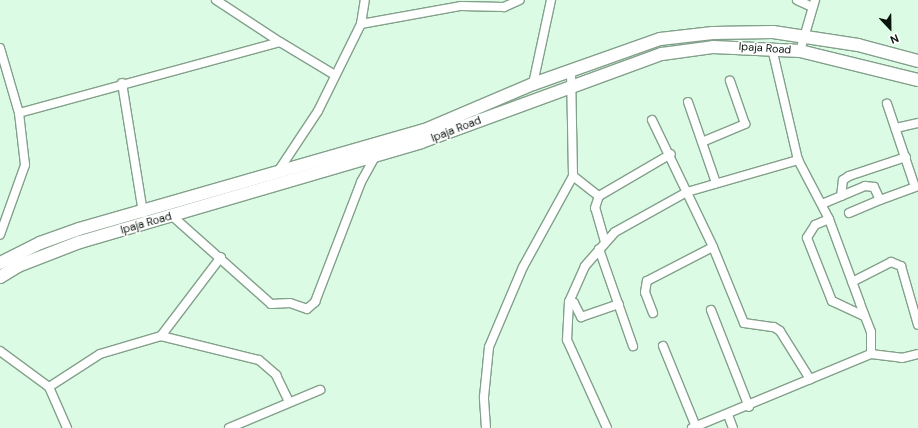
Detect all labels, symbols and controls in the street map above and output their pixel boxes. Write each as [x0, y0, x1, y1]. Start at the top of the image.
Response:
north arrow [870, 8, 910, 48]
text: N [888, 31, 901, 47]
street label: Ipaja Road [738, 40, 792, 56]
street label: Ipaja Road [429, 113, 483, 145]
street label: Ipaja Road [119, 209, 173, 237]

